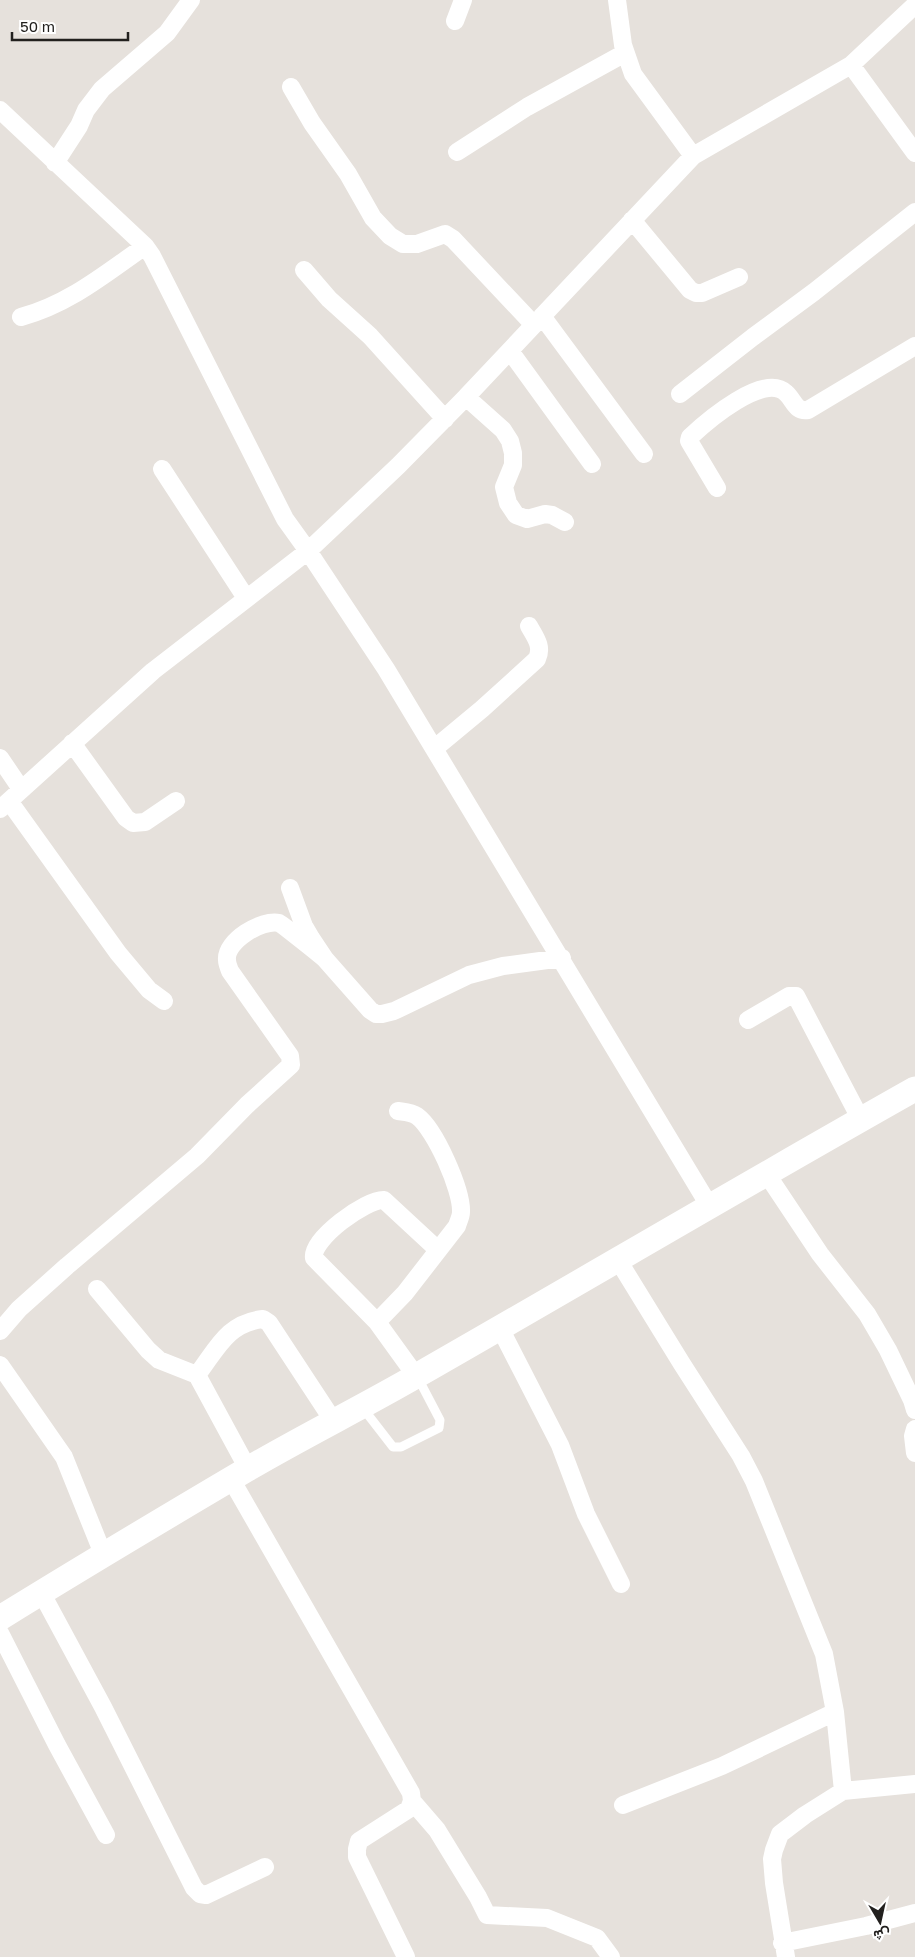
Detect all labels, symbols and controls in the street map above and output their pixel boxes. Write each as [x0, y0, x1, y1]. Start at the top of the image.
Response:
scale bar [12, 10, 129, 42]
text: 50 m [20, 17, 55, 35]
north arrow [855, 1897, 905, 1947]
text: ش [872, 1925, 892, 1945]

